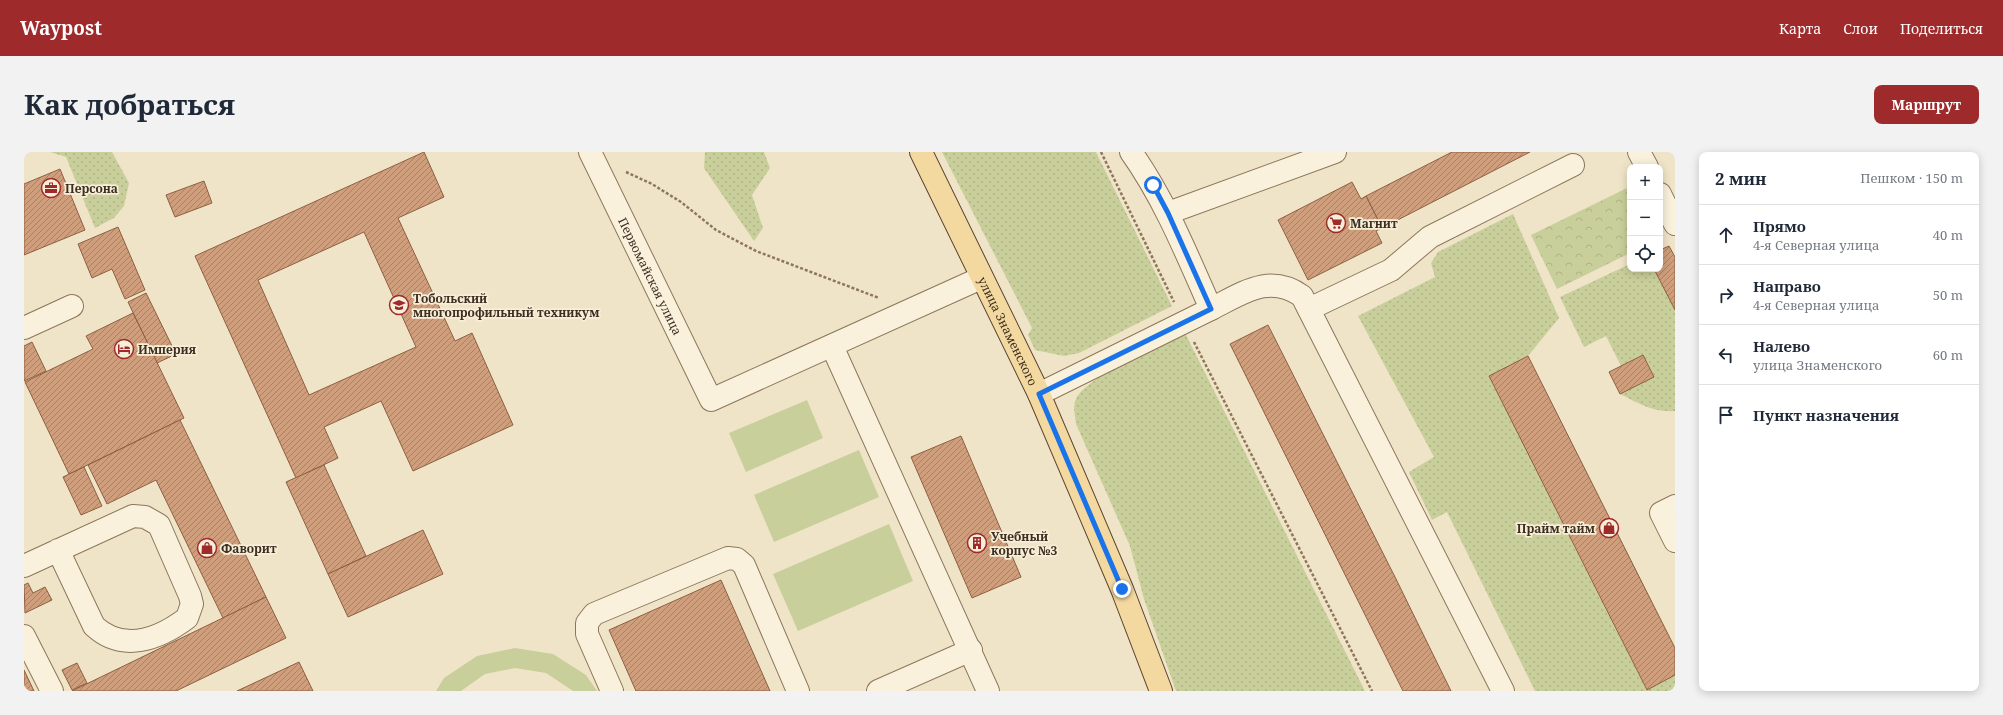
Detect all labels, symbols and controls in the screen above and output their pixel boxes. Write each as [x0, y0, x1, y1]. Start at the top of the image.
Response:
text: Waypost [20, 15, 102, 41]
text: Карта [1779, 19, 1821, 38]
text: Слои [1843, 19, 1878, 38]
text: Поделиться [1900, 19, 1983, 38]
text: Как добраться [24, 85, 235, 123]
button: Маршрут [1874, 85, 1979, 124]
map controls [1627, 164, 1663, 272]
button: + [1627, 164, 1663, 200]
text: 2 мин [1715, 167, 1767, 190]
text: Пешком · 150 m [1860, 169, 1963, 187]
route start [1144, 176, 1162, 194]
office icon: Персона [40, 177, 62, 199]
place label: Персона [65, 180, 118, 197]
button: − [1627, 200, 1663, 236]
supermarket icon: Магнит [1325, 212, 1347, 234]
street label: Первомайская улица [615, 214, 686, 338]
place label: Магнит [1350, 215, 1398, 232]
text: Прямо [1753, 216, 1806, 236]
icon: ahead [1715, 224, 1737, 246]
text: 40 m [1933, 226, 1963, 244]
button: locate [1627, 236, 1663, 272]
text: 4-я Северная улица [1753, 236, 1879, 254]
street label: улица Знаменского [974, 274, 1042, 388]
text: Направо [1753, 276, 1821, 296]
icon: right [1715, 284, 1737, 306]
text: 50 m [1933, 286, 1963, 304]
place label: Тобольский многопрофильный техникум [413, 290, 600, 321]
school or university icon: Тобольский многопрофильный техникум [388, 294, 410, 316]
text: 4-я Северная улица [1753, 296, 1879, 314]
text: Налево [1753, 336, 1810, 356]
hotel icon: Империя [113, 338, 135, 360]
place label: Империя [138, 341, 197, 358]
icon: left [1715, 344, 1737, 366]
text: 60 m [1933, 346, 1963, 364]
text: улица Знаменского [1753, 356, 1882, 374]
icon: arrive [1715, 404, 1737, 426]
text: Пункт назначения [1753, 405, 1899, 425]
shop icon: Прайм тайм [1598, 517, 1620, 539]
place label: Прайм тайм [1517, 520, 1596, 537]
place label: Учебный корпус №3 [991, 528, 1057, 559]
building icon: Учебный корпус №3 [966, 532, 988, 554]
shop icon: Фаворит [196, 537, 218, 559]
place label: Фаворит [221, 540, 277, 557]
route end [1113, 580, 1131, 598]

